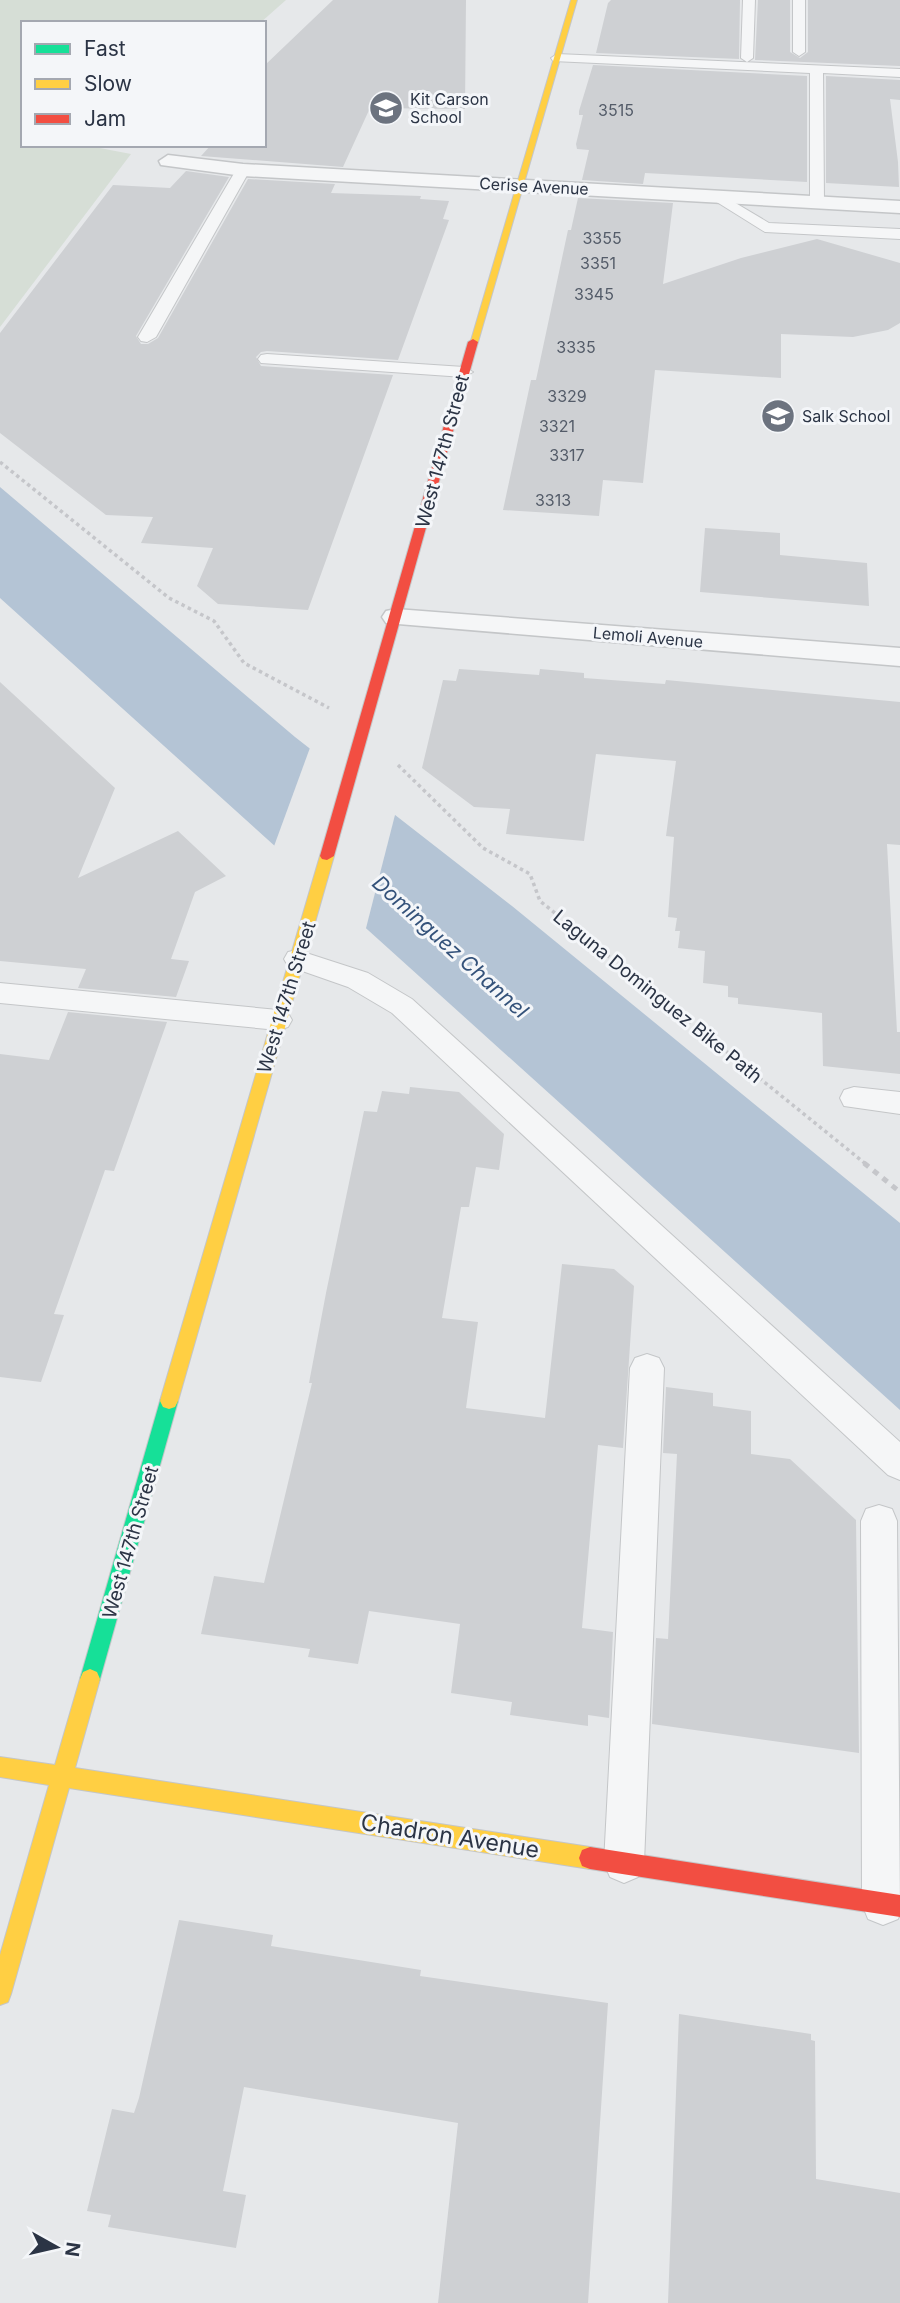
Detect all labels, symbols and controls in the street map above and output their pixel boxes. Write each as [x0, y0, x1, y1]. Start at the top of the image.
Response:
legend [21, 21, 266, 147]
text: Fast [84, 36, 126, 61]
text: Slow [84, 71, 132, 96]
school or university icon: Kit Carson School [367, 89, 405, 127]
place label: Kit Carson School [410, 89, 489, 127]
house number: 3515 [598, 100, 634, 120]
text: Jam [84, 106, 126, 131]
street label: Cerise Avenue [479, 173, 589, 199]
house number: 3355 [582, 228, 622, 248]
house number: 3351 [580, 253, 616, 273]
house number: 3345 [574, 284, 614, 304]
house number: 3335 [556, 337, 596, 357]
street label: West 147th Street [411, 372, 474, 530]
house number: 3329 [547, 386, 587, 406]
school or university icon: Salk School [759, 397, 797, 435]
place label: Salk School [802, 406, 890, 426]
house number: 3321 [539, 416, 575, 436]
house number: 3317 [549, 445, 585, 465]
house number: 3313 [535, 490, 571, 510]
street label: Lemoli Avenue [592, 622, 704, 652]
water label: Dominguez Channel [367, 870, 534, 1024]
street label: Laguna Dominguez Bike Path [549, 905, 767, 1088]
street label: West 147th Street [252, 918, 321, 1076]
street label: West 147th Street [98, 1463, 163, 1621]
street label: Chadron Avenue [359, 1808, 541, 1864]
north arrow [21, 2212, 91, 2282]
text: N [60, 2241, 85, 2258]

